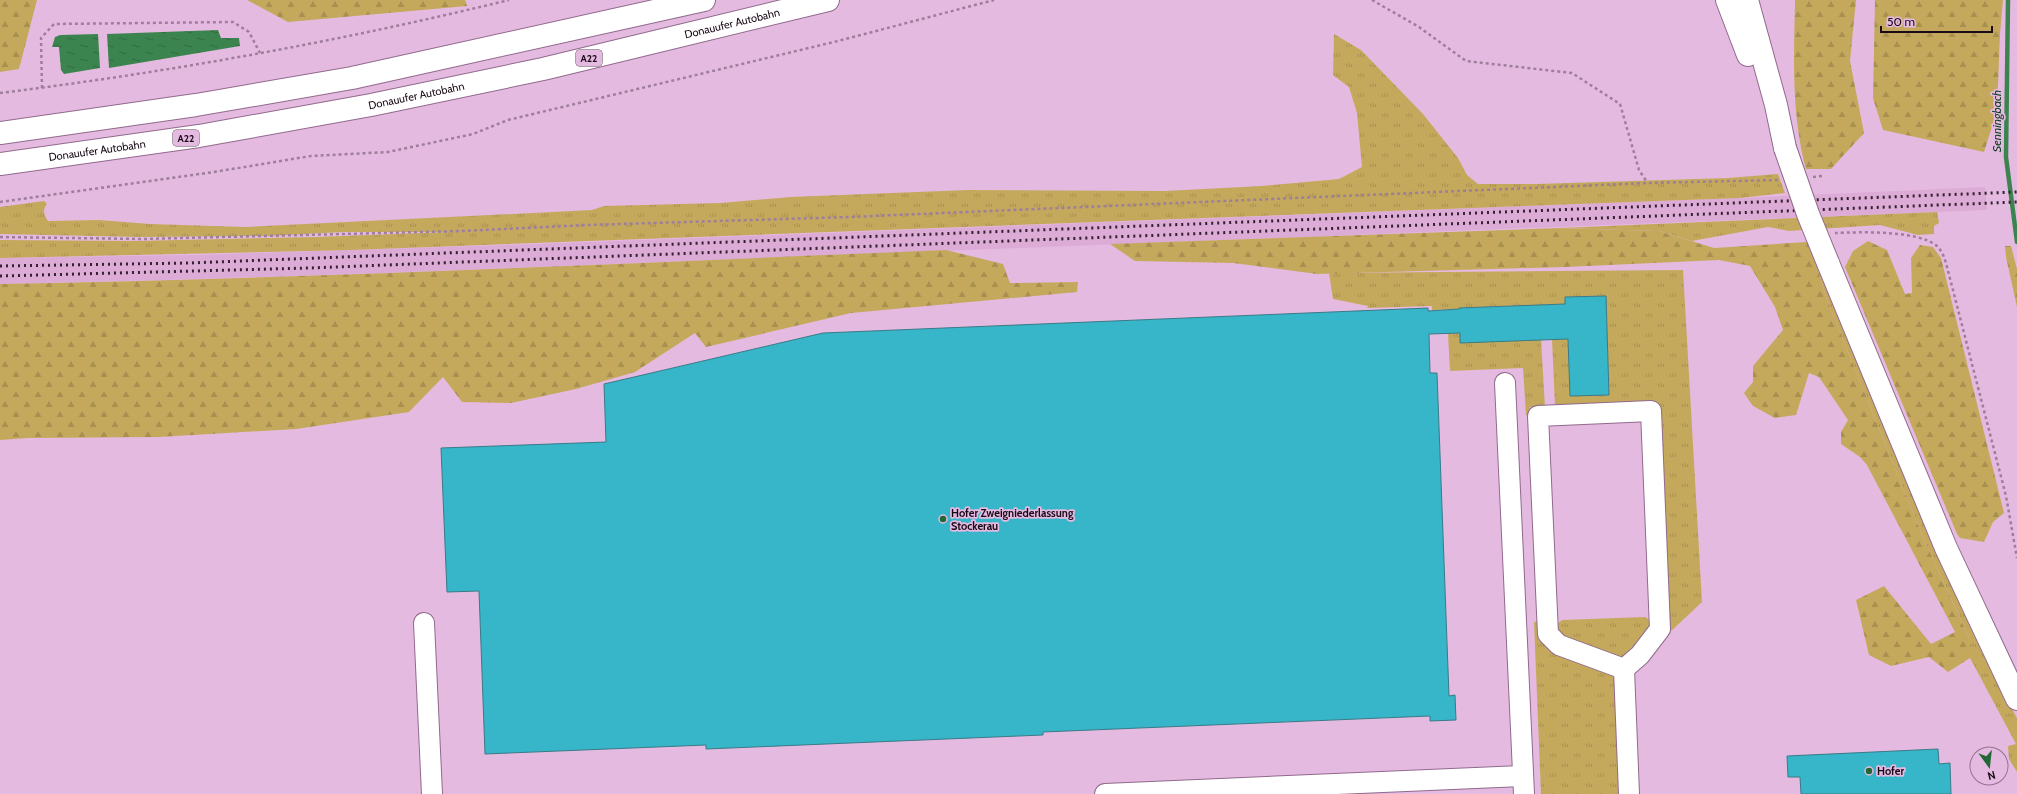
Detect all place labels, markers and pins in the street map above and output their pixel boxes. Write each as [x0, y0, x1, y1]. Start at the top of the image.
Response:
place label: Hofer Zweigniederlassung Stockerau [951, 506, 1074, 533]
marker: Hofer Zweigniederlassung Stockerau [938, 514, 948, 524]
place label: Hofer [1877, 764, 1904, 778]
marker: Hofer [1864, 766, 1874, 776]

